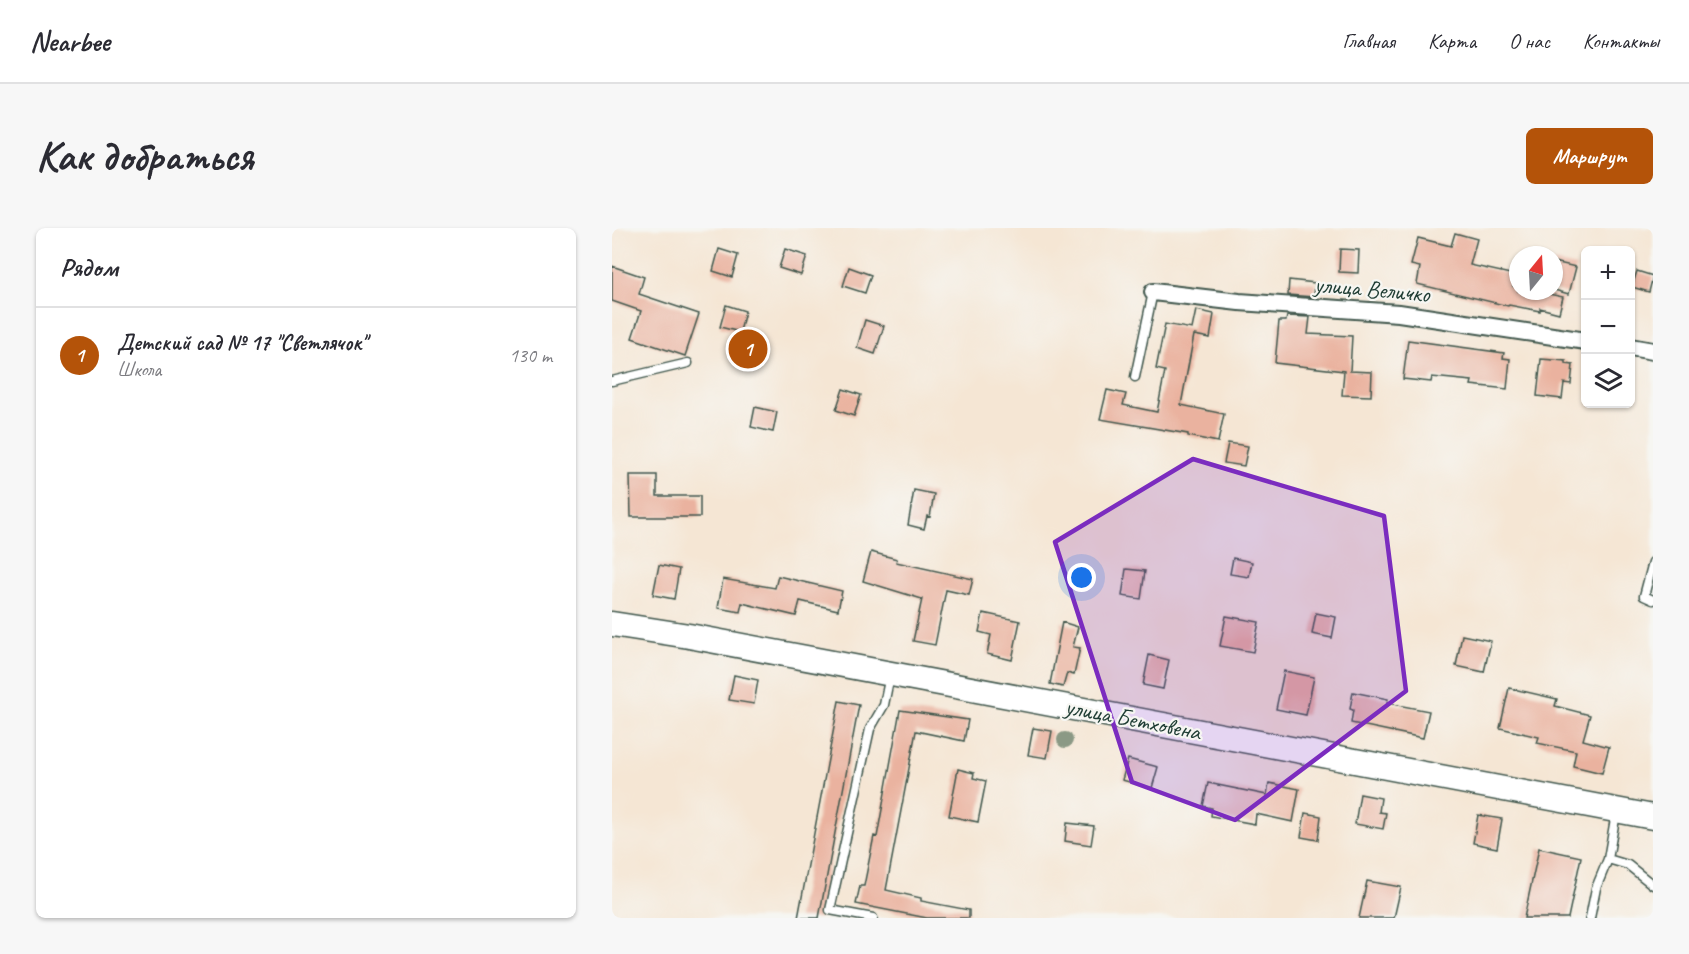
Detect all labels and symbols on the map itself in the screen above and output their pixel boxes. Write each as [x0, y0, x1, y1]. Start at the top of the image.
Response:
north arrow [1509, 246, 1563, 300]
street label: улица Величко [1311, 269, 1432, 309]
pin: 1 [728, 326, 768, 372]
your location [1067, 563, 1096, 592]
street label: улица Бетховена [1061, 691, 1205, 747]

